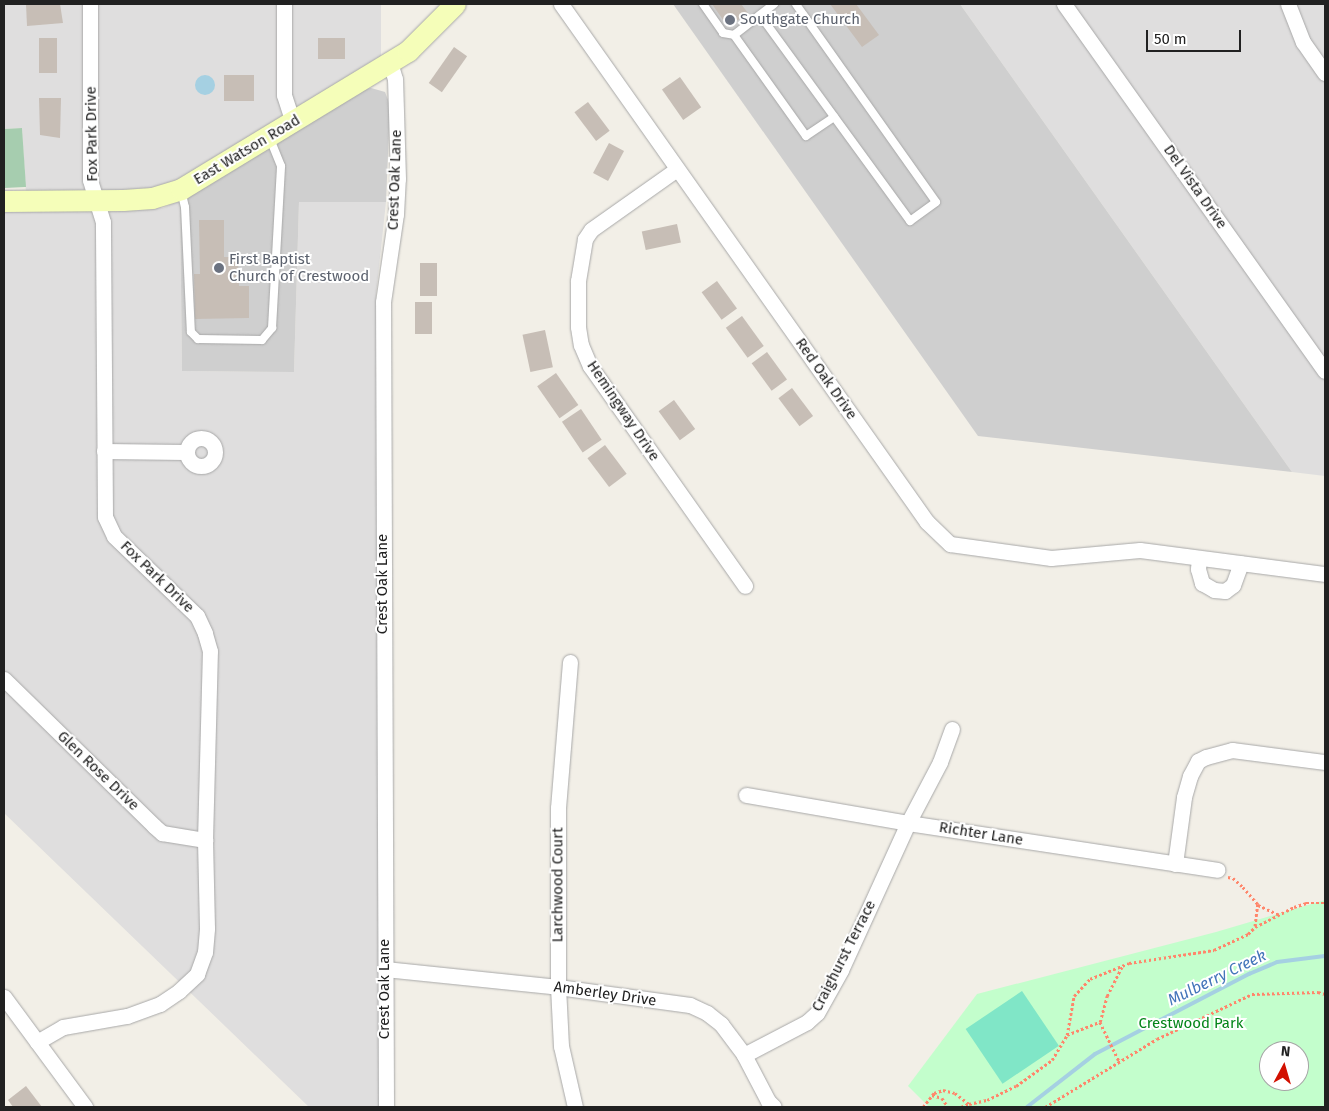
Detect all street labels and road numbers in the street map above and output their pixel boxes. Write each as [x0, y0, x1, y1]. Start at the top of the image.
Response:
street label: Fox Park Drive [82, 86, 102, 182]
street label: East Watson Road [191, 111, 303, 189]
street label: Crest Oak Lane [384, 129, 406, 231]
street label: Del Vista Drive [1159, 142, 1231, 232]
street label: Red Oak Drive [791, 335, 861, 423]
street label: Hemingway Drive [583, 357, 663, 465]
street label: Crest Oak Lane [374, 534, 392, 634]
street label: Fox Park Drive [116, 537, 198, 617]
street label: Glen Rose Drive [53, 727, 143, 815]
street label: Richter Lane [938, 818, 1024, 850]
street label: Larchwood Court [549, 828, 567, 942]
street label: Craighurst Terrace [808, 897, 880, 1015]
street label: Crest Oak Lane [376, 939, 394, 1039]
street label: Amberley Drive [553, 978, 657, 1010]

